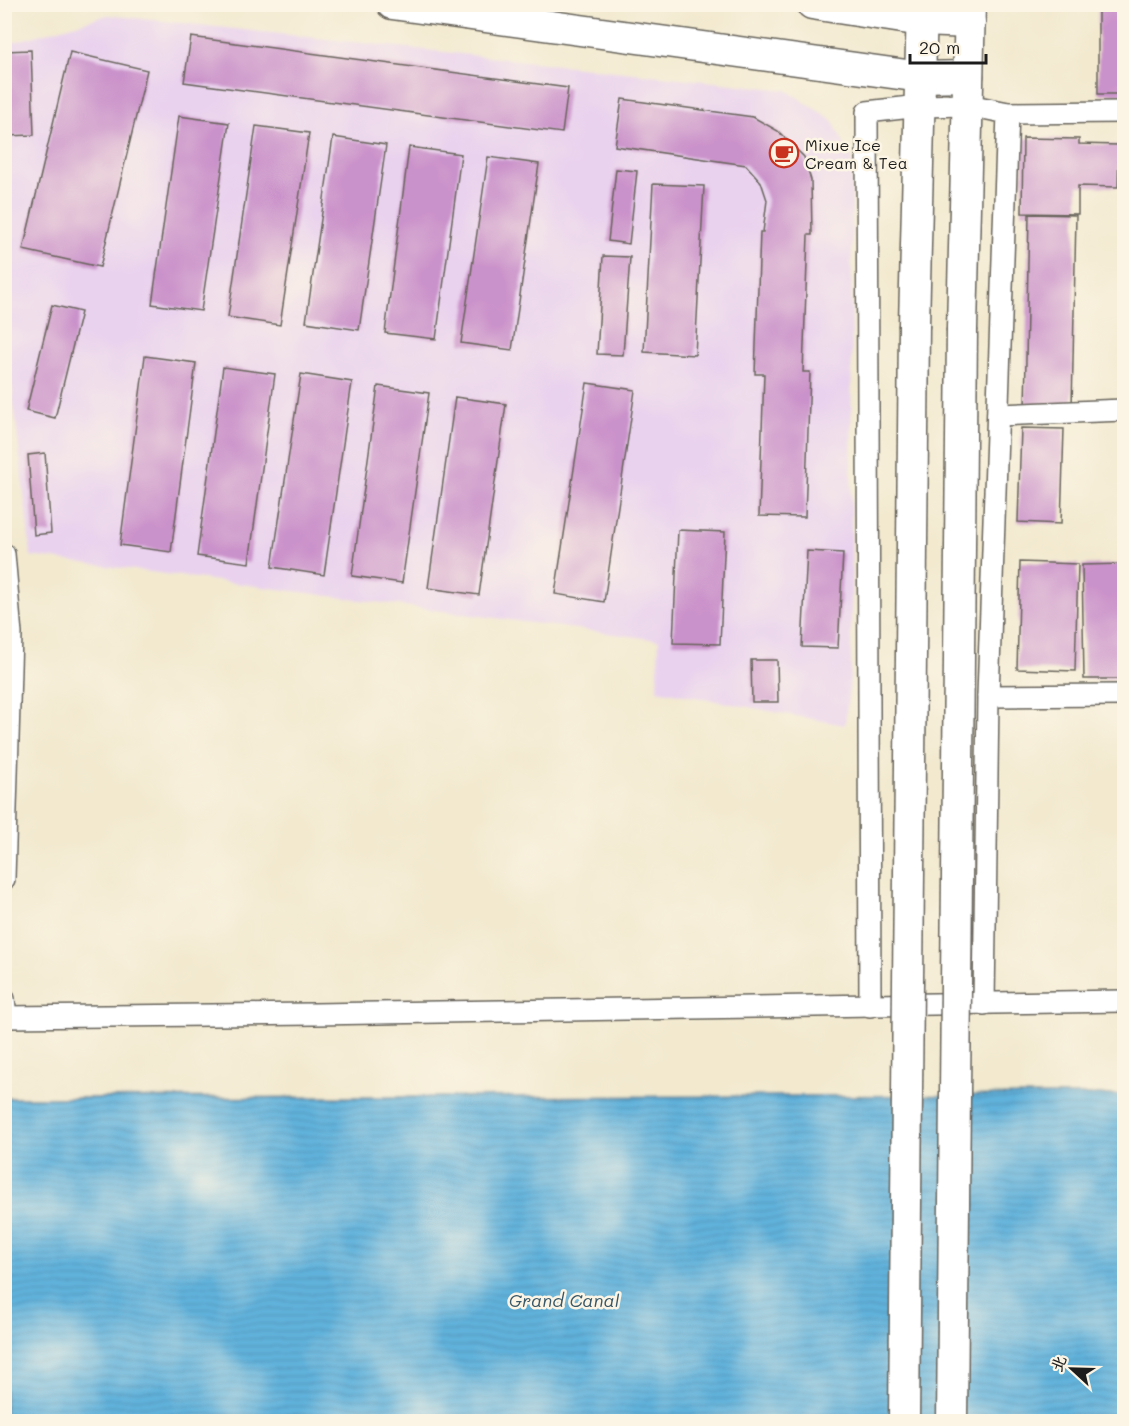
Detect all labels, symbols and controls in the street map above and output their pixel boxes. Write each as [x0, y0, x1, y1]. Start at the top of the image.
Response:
scale bar [910, 27, 986, 65]
text: 20 m [919, 35, 960, 59]
place label: Mixue Ice Cream & Tea [805, 134, 908, 173]
cafe icon: Mixue Ice Cream & Tea [768, 137, 800, 169]
water label: Grand Canal [509, 1288, 620, 1312]
north arrow [1042, 1339, 1102, 1399]
text: 北 [1045, 1352, 1070, 1375]

